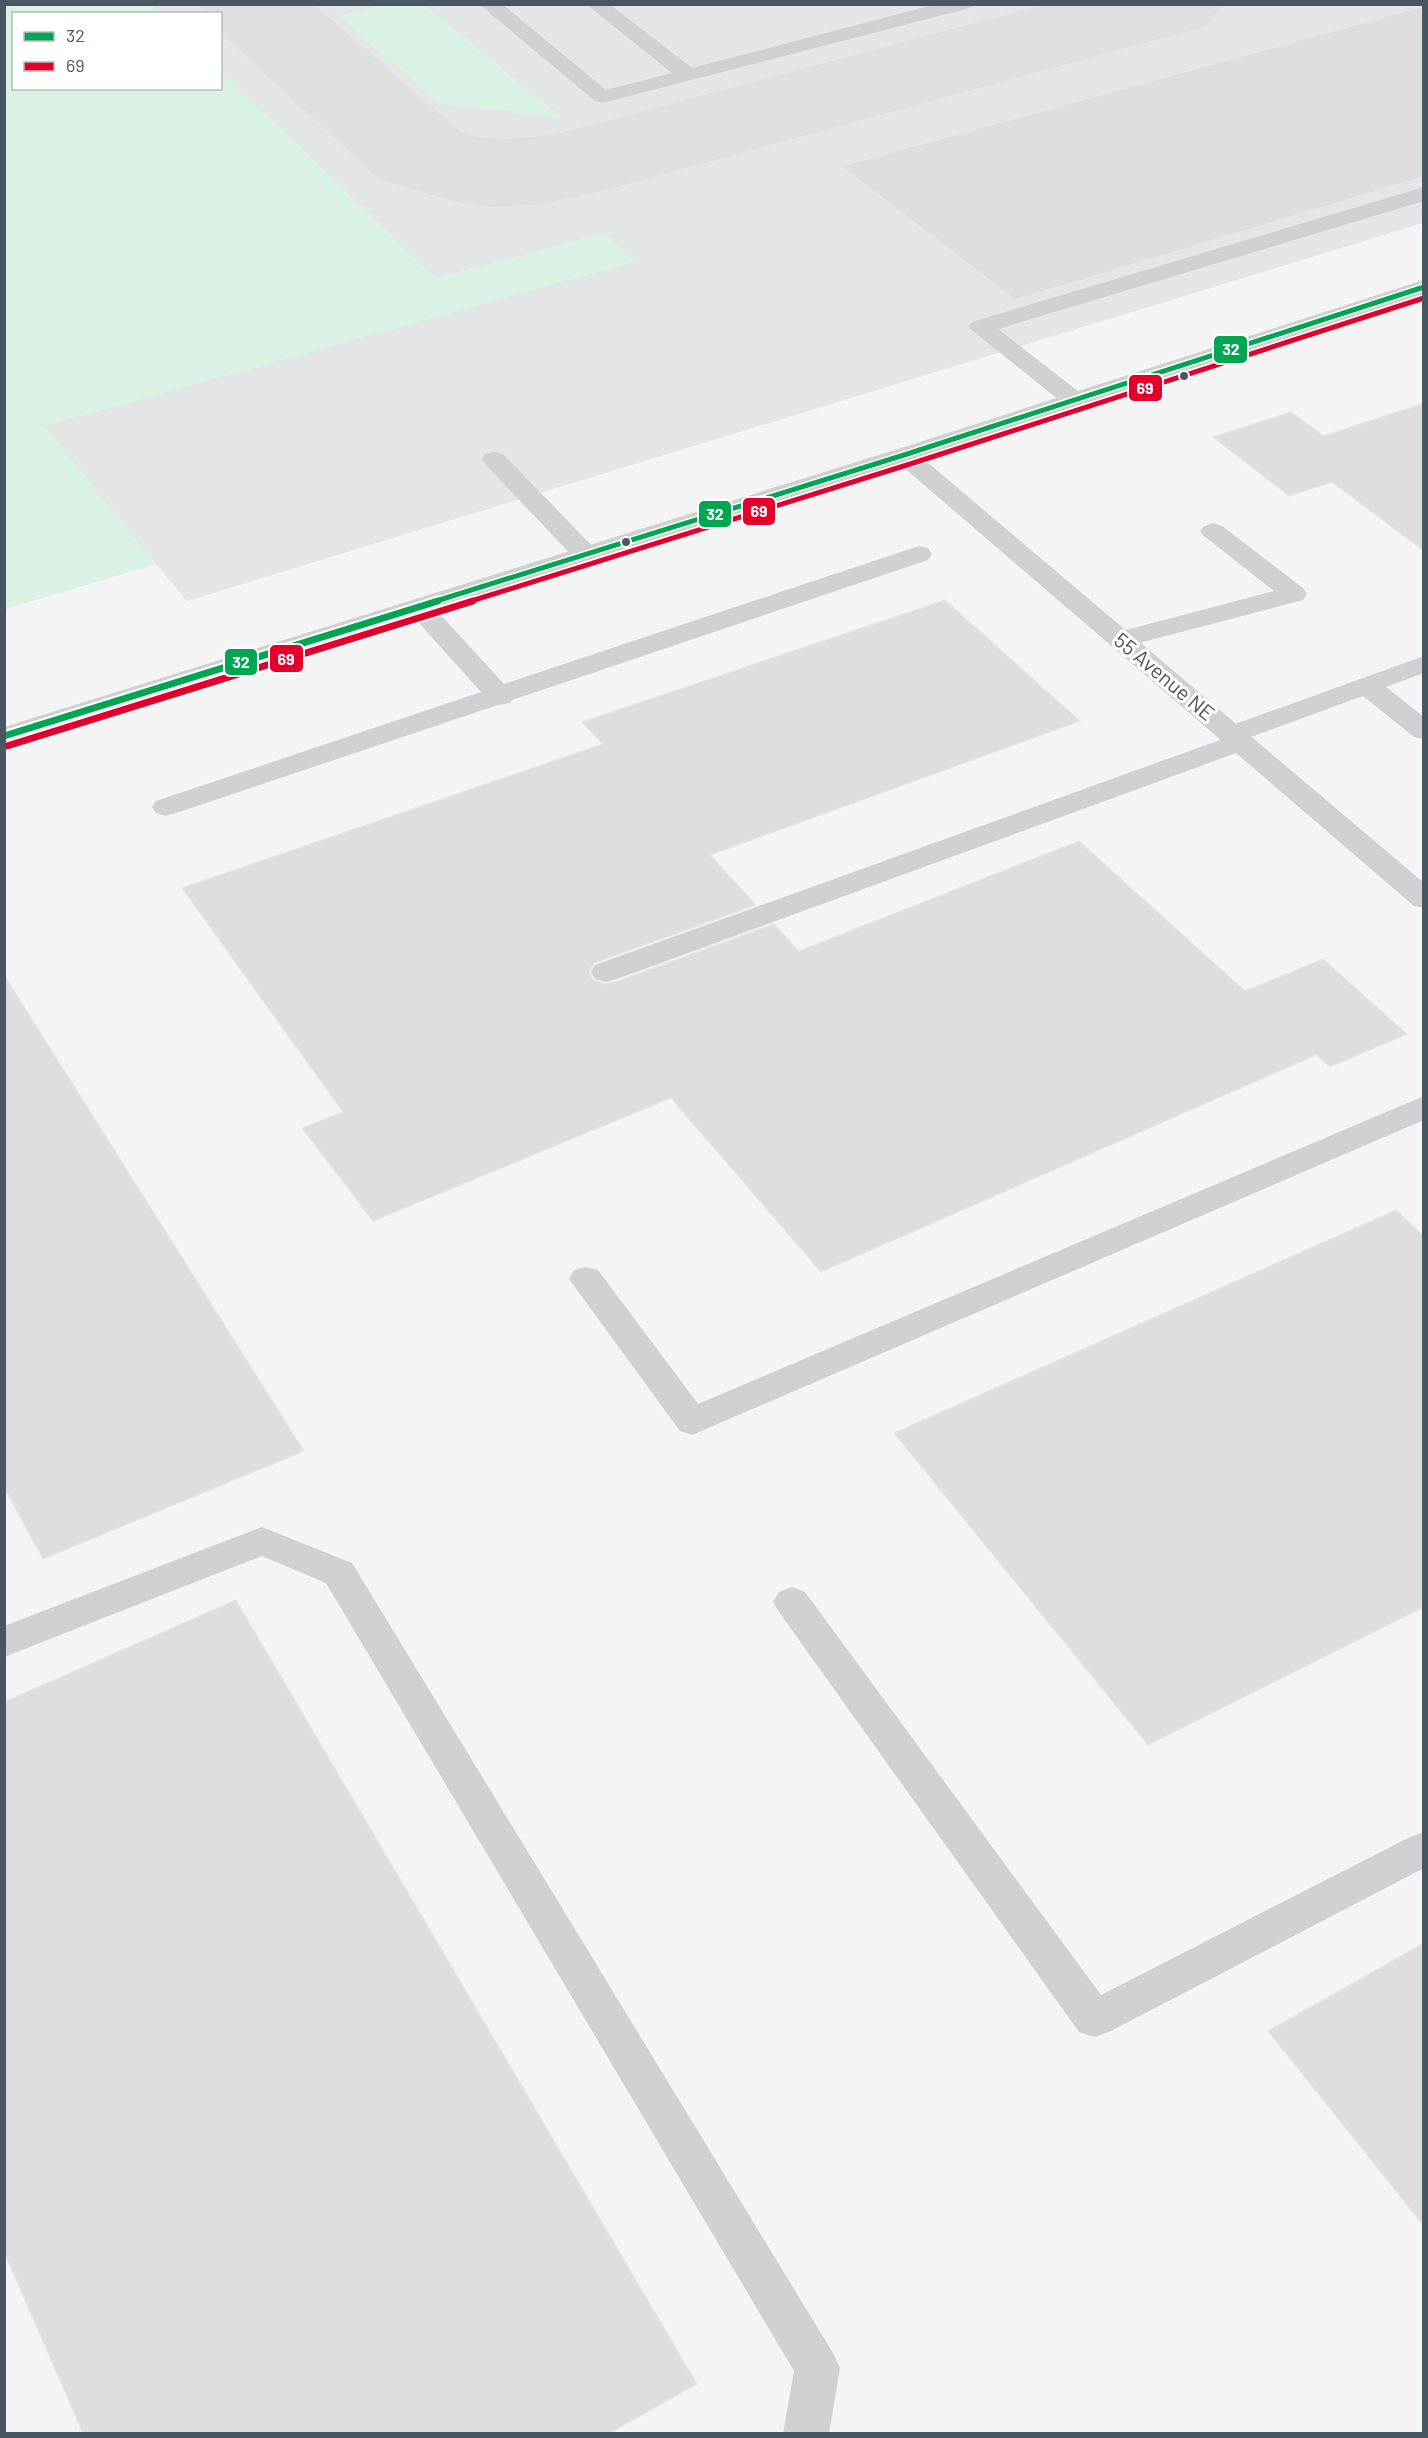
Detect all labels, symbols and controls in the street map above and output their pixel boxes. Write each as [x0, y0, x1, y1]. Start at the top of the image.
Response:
legend [12, 12, 222, 90]
text: 32 [66, 24, 85, 46]
text: 69 [66, 54, 85, 76]
line badge: 32 [1213, 335, 1248, 364]
text: 32 [1222, 339, 1240, 358]
unlabelled marker [1178, 370, 1190, 382]
line badge: 69 [1128, 374, 1163, 402]
text: 69 [1136, 378, 1154, 397]
line badge: 69 [742, 497, 776, 526]
line badge: 32 [698, 500, 732, 528]
text: 69 [750, 501, 768, 520]
text: 32 [706, 504, 724, 523]
unlabelled marker [620, 536, 632, 548]
street label: 55 Avenue NE [1110, 627, 1220, 725]
line badge: 69 [269, 644, 304, 673]
line badge: 32 [224, 648, 258, 676]
text: 69 [277, 649, 295, 668]
text: 32 [232, 652, 250, 671]

